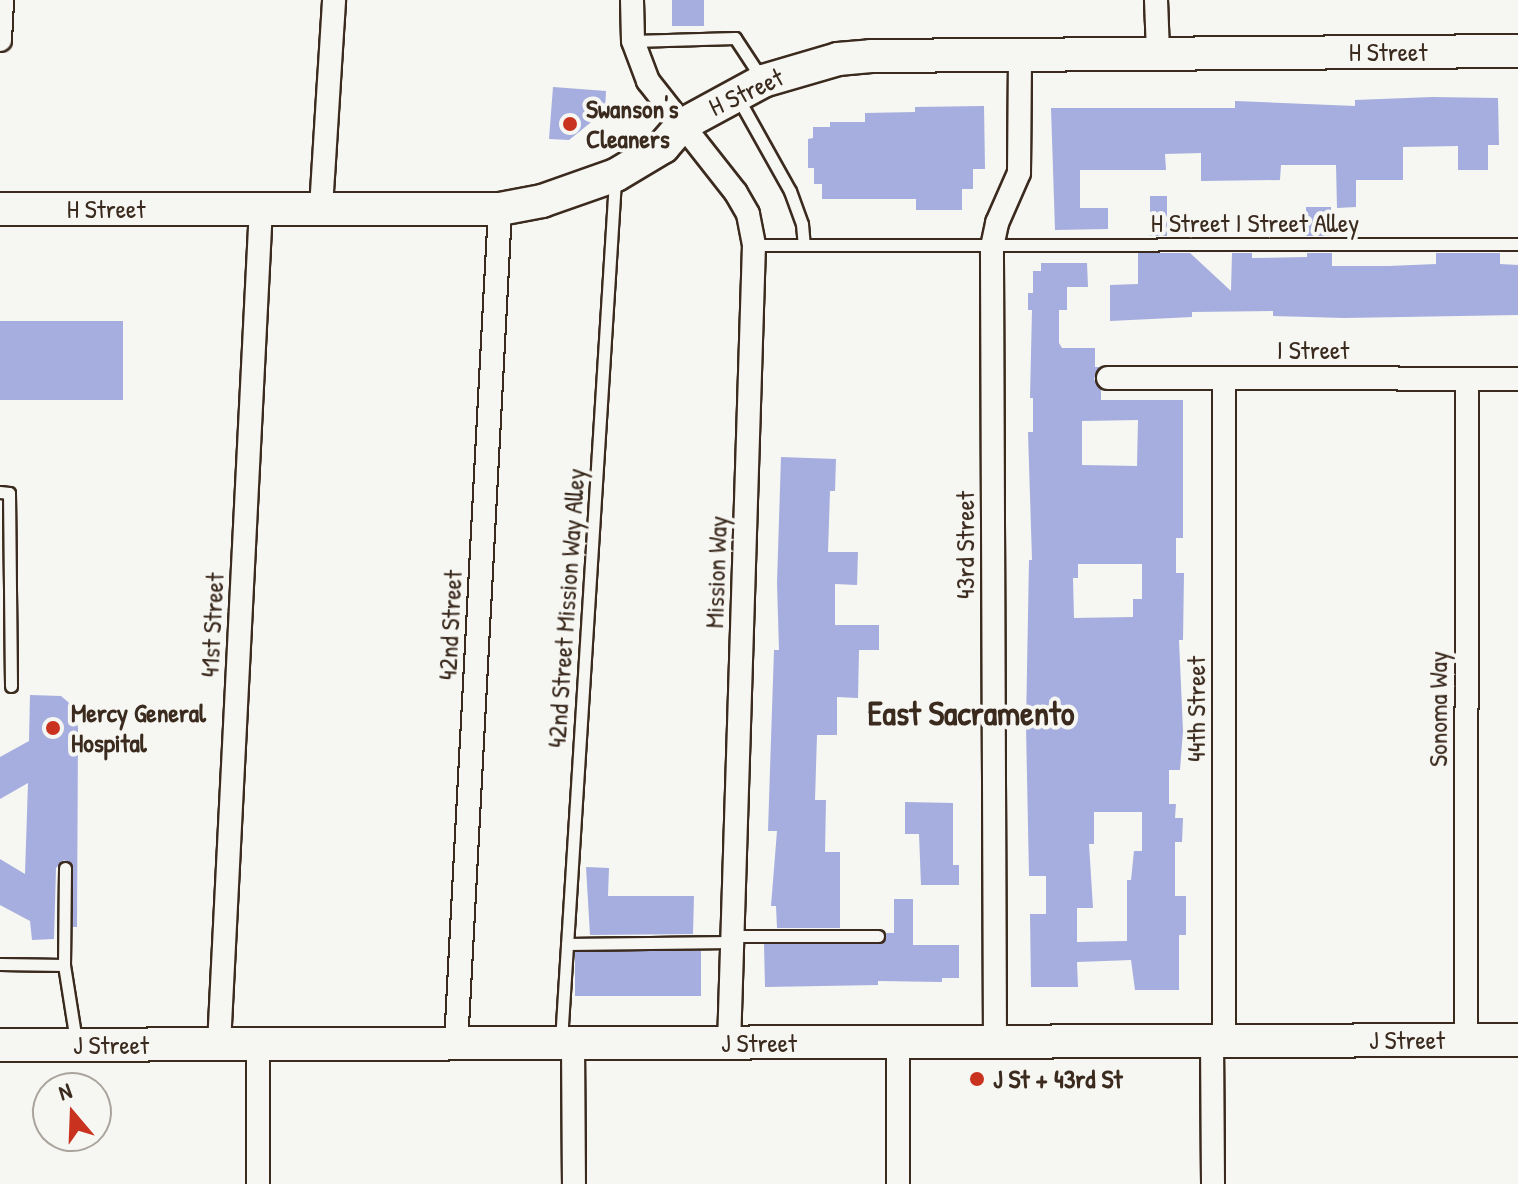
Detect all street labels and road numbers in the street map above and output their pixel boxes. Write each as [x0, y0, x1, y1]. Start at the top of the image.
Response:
street label: H Street [1349, 36, 1427, 68]
street label: H Street [704, 61, 788, 123]
street label: H Street [67, 193, 145, 225]
street label: H Street I Street Alley [1151, 207, 1359, 239]
street label: I Street [1277, 334, 1349, 366]
street label: 42nd Street Mission Way Alley [541, 467, 591, 749]
street label: 43rd Street [949, 491, 981, 599]
street label: Mission Way [698, 515, 734, 629]
street label: 42nd Street [432, 569, 468, 681]
street label: 41st Street [194, 572, 230, 678]
street label: Sonoma Way [1422, 651, 1454, 767]
street label: 44th Street [1180, 656, 1212, 762]
street label: J Street [1369, 1024, 1445, 1056]
street label: J Street [721, 1027, 797, 1059]
street label: J Street [73, 1029, 149, 1061]

